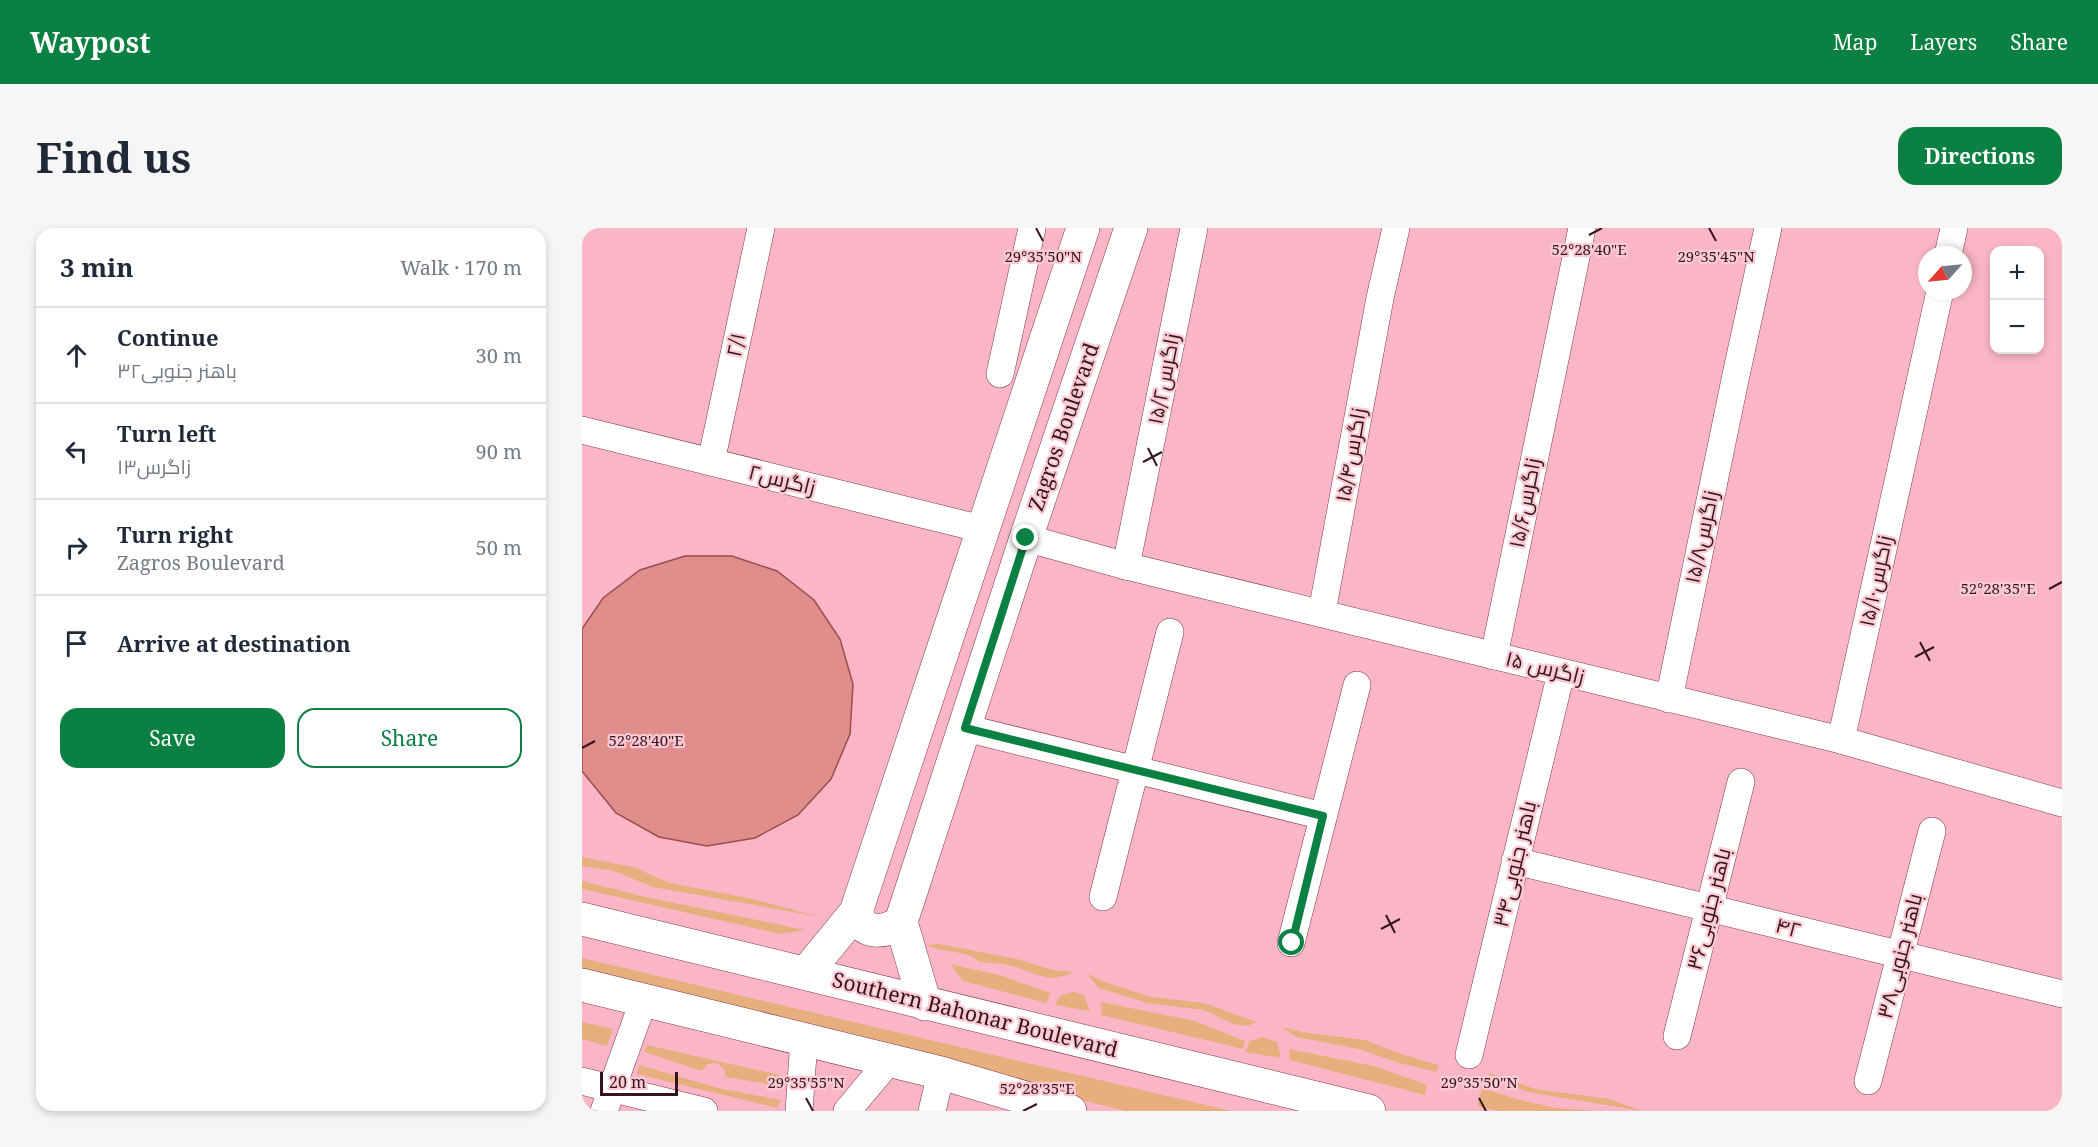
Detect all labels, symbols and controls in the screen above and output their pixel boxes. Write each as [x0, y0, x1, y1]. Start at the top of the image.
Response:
text: Waypost [30, 23, 151, 61]
text: Map [1833, 28, 1877, 56]
text: Layers [1910, 28, 1977, 56]
text: Share [2010, 28, 2068, 56]
button: Directions [1898, 127, 2062, 185]
text: Find us [36, 128, 191, 185]
text: 52°28'40"E [1551, 239, 1627, 259]
text: 29°35'50"N [1004, 246, 1082, 266]
text: 29°35'45"N [1677, 246, 1755, 266]
north arrow [1918, 246, 1972, 300]
map controls [1990, 246, 2044, 354]
button: + [1990, 246, 2044, 300]
text: 3 min [60, 249, 134, 285]
text: Walk · 170 m [400, 254, 522, 281]
button: − [1990, 300, 2044, 354]
text: Continue [117, 322, 219, 352]
street label: ۲/۱ [719, 330, 751, 359]
street label: زاگرس۱۵/۲ [1140, 331, 1186, 427]
icon: ahead [60, 339, 93, 372]
street label: Zagros Boulevard [1021, 339, 1105, 515]
text: 30 m [476, 342, 522, 369]
text: باهنر جنوبی۳۲ [117, 357, 237, 384]
street label: زاگرس۱۵/۴ [1328, 406, 1372, 504]
text: Turn left [117, 418, 216, 448]
icon: left [60, 435, 93, 468]
text: 90 m [476, 438, 522, 465]
text: زاگرس۱۳ [117, 453, 191, 480]
street label: زاگرس۱۵/۶ [1502, 455, 1546, 550]
street label: زاگرس۲ [746, 457, 819, 501]
street label: زاگرس۱۵/۸ [1678, 488, 1725, 586]
text: Turn right [117, 519, 233, 549]
route end [1012, 524, 1038, 550]
icon: right [60, 531, 93, 564]
street label: زاگرس۱۵/۱۰ [1852, 532, 1898, 629]
text: 50 m [476, 534, 522, 561]
text: Zagros Boulevard [117, 549, 285, 576]
text: 52°28'35"E [1960, 578, 2036, 598]
icon: arrive [60, 627, 93, 660]
text: Arrive at destination [117, 628, 351, 658]
street label: زاگرس ۱۵ [1503, 644, 1588, 690]
button: Save [60, 708, 285, 768]
button: Share [297, 708, 522, 768]
text: 52°28'40"E [608, 730, 684, 750]
street label: باهنر جنوبی۳۴ [1486, 798, 1542, 930]
street label: باهنر جنوبی۳۶ [1679, 845, 1737, 973]
street label: باهنر جنوبی۳۸ [1870, 890, 1928, 1021]
street label: ۴۲ [1773, 910, 1804, 944]
route start [1278, 929, 1304, 955]
street label: Southern Bahonar Boulevard [830, 965, 1121, 1063]
scale bar [600, 1069, 678, 1096]
text: 20 m [609, 1071, 646, 1093]
text: 29°35'55"N [767, 1072, 845, 1092]
text: 29°35'50"N [1440, 1072, 1518, 1092]
text: 52°28'35"E [999, 1078, 1075, 1098]

